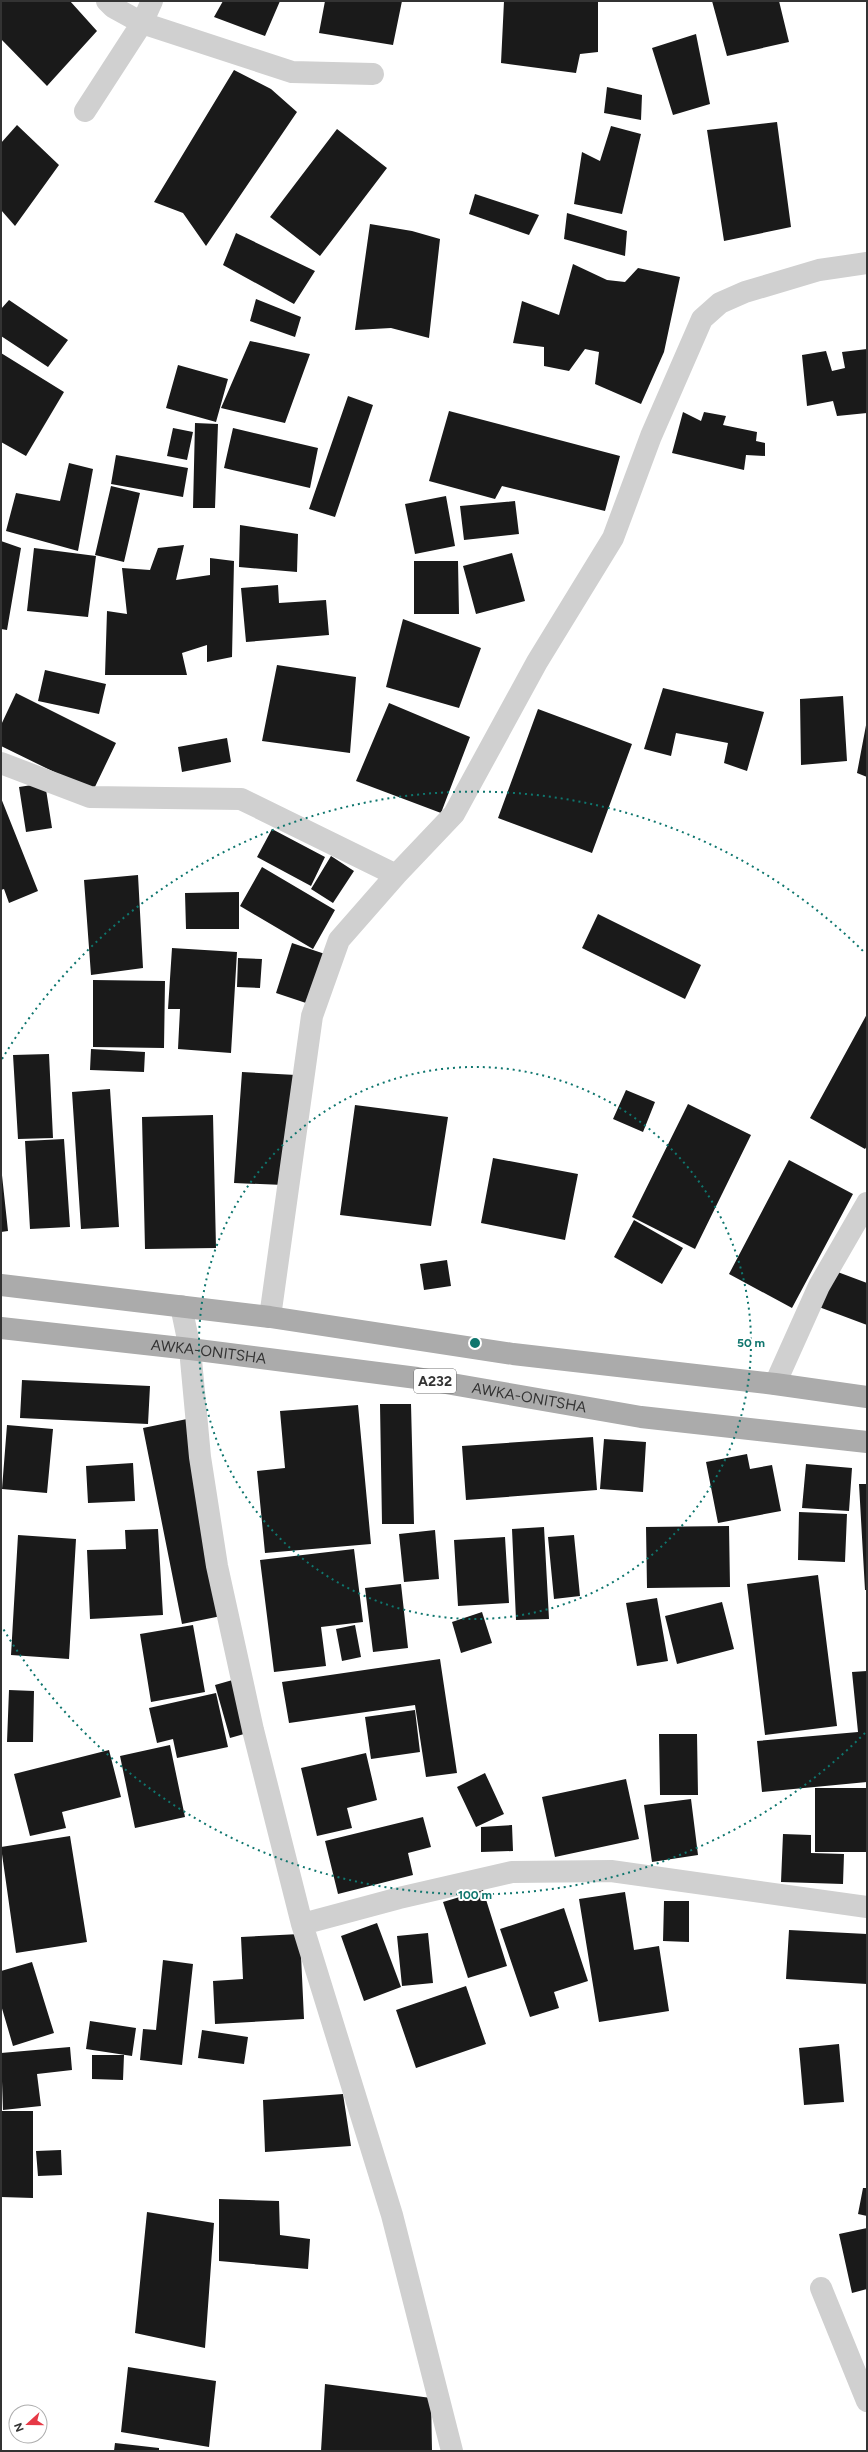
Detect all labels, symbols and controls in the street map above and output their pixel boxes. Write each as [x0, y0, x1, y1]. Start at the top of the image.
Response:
street label: AWKA-ONITSHA [150, 1336, 267, 1368]
centre of rings [468, 1336, 482, 1350]
text: 50 m [737, 1336, 765, 1350]
road number: A232 [414, 1369, 456, 1393]
street label: AWKA-ONITSHA [471, 1379, 588, 1416]
text: 100 m [458, 1888, 492, 1902]
north arrow [8, 2404, 48, 2444]
text: N [12, 2421, 27, 2434]

